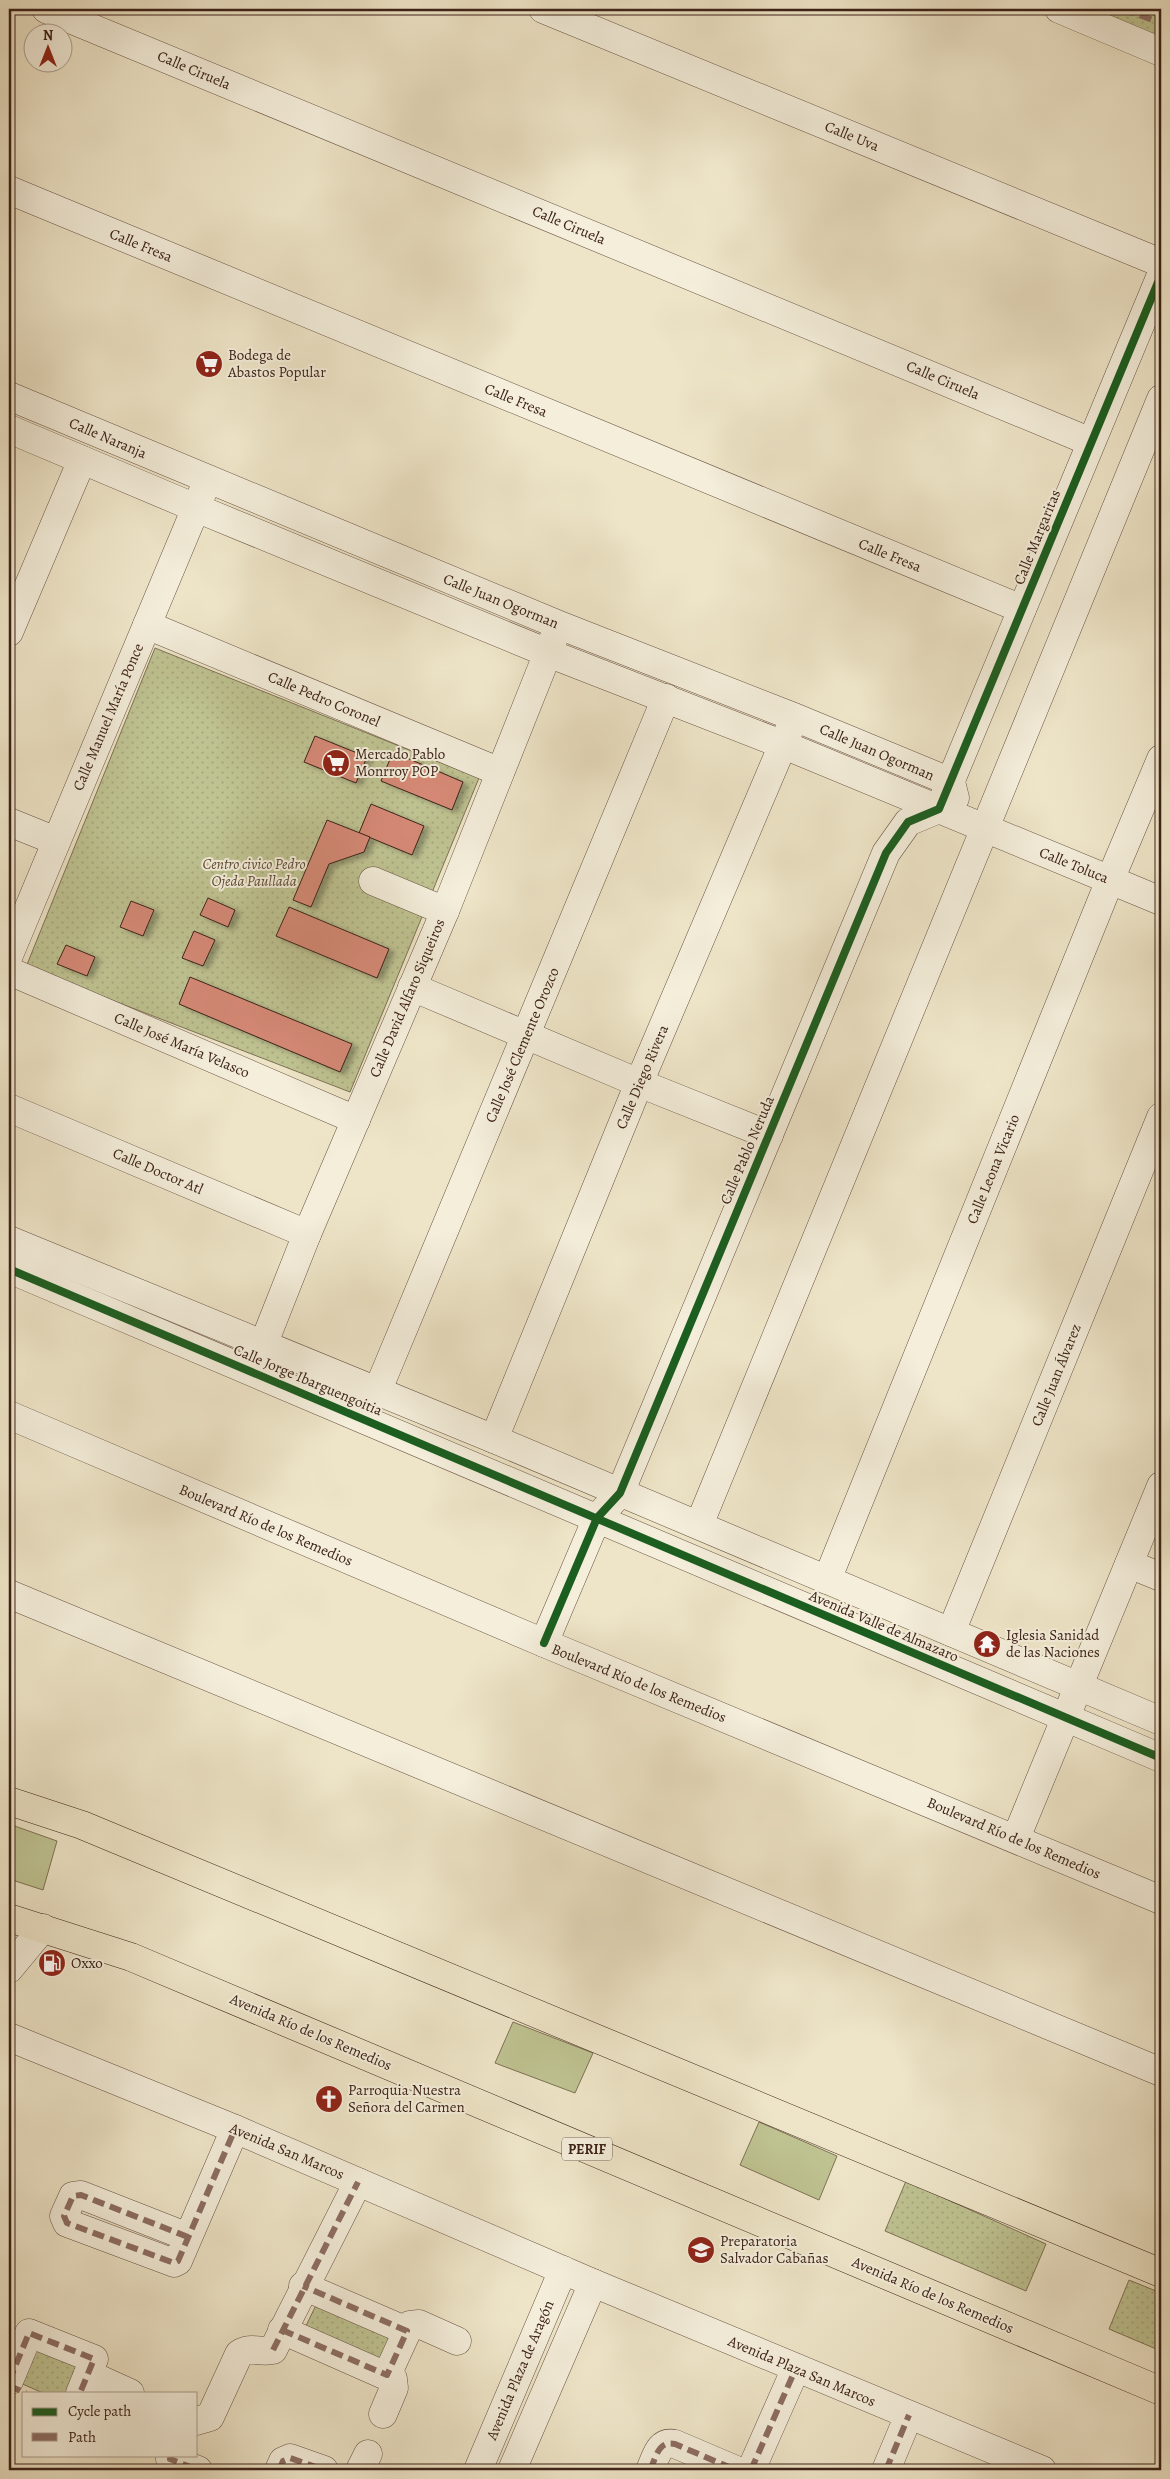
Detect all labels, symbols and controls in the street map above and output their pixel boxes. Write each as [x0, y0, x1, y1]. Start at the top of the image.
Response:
north arrow [22, 22, 72, 72]
text: N [43, 26, 53, 45]
street label: Calle Ciruela [154, 46, 234, 94]
street label: Calle Uva [822, 116, 882, 156]
street label: Calle Ciruela [529, 201, 609, 249]
street label: Calle Fresa [107, 223, 175, 267]
place label: Bodega de Abastos Popular [227, 345, 326, 382]
supermarket icon: Bodega de Abastos Popular [194, 349, 224, 379]
street label: Calle Ciruela [903, 356, 983, 404]
street label: Calle Fresa [482, 378, 550, 422]
street label: Calle Naranja [66, 413, 150, 463]
street label: Calle Margaritas [1009, 486, 1065, 588]
street label: Calle Fresa [856, 533, 924, 577]
street label: Calle Juan Ogorman [440, 569, 562, 633]
street label: Calle Manuel María Ponce [68, 640, 148, 794]
street label: Calle Pedro Coronel [265, 666, 383, 732]
street label: Calle Juan Ogorman [817, 719, 937, 785]
place label: Mercado Pablo Monrroy POP [355, 744, 445, 781]
supermarket icon: Mercado Pablo Monrroy POP [321, 748, 351, 778]
street label: Calle Toluca [1036, 842, 1112, 888]
park label: Centro civico Pedro Ojeda Paullada [202, 854, 306, 891]
street label: Calle David Alfaro Siqueiros [364, 916, 450, 1080]
street label: Calle José Clemente Orozco [480, 964, 564, 1126]
street label: Calle José María Velasco [111, 1007, 253, 1083]
street label: Calle Diego Rivera [611, 1022, 673, 1132]
street label: Calle Pablo Neruda [715, 1093, 779, 1207]
street label: Calle Leona Vicario [962, 1111, 1024, 1227]
street label: Calle Doctor Atl [110, 1143, 207, 1199]
street label: Calle Juan Álvarez [1026, 1321, 1086, 1429]
street label: Calle Jorge Ibarguengoitia [231, 1340, 385, 1420]
street label: Boulevard Río de los Remedios [176, 1479, 356, 1571]
street label: Avenida Valle de Almazaro [805, 1585, 962, 1667]
place label: Iglesia Sanidad de las Naciones [1006, 1625, 1100, 1662]
temple icon: Iglesia Sanidad de las Naciones [972, 1629, 1002, 1659]
street label: Boulevard Río de los Remedios [549, 1639, 729, 1727]
street label: Boulevard Río de los Remedios [924, 1792, 1104, 1884]
fuel station icon: Oxxo [37, 1948, 67, 1978]
place label: Oxxo [71, 1953, 103, 1973]
street label: Avenida Río de los Remedios [226, 1988, 395, 2075]
place label: Parroquia Nuestra Señora del Carmen [348, 2080, 465, 2117]
church icon: Parroquia Nuestra Señora del Carmen [314, 2084, 344, 2114]
street label: Avenida San Marcos [226, 2117, 347, 2184]
road number: PERIF [562, 2138, 612, 2160]
place label: Preparatoria Salvador Cabañas [720, 2231, 828, 2268]
school or university icon: Preparatoria Salvador Cabañas [686, 2235, 716, 2265]
street label: Avenida Río de los Remedios [848, 2251, 1017, 2338]
street label: Avenida Plaza de Aragón [481, 2297, 558, 2444]
street label: Avenida Plaza San Marcos [724, 2330, 879, 2411]
legend [22, 2392, 198, 2456]
text: Cycle path [68, 2401, 131, 2421]
text: Path [68, 2427, 96, 2447]

